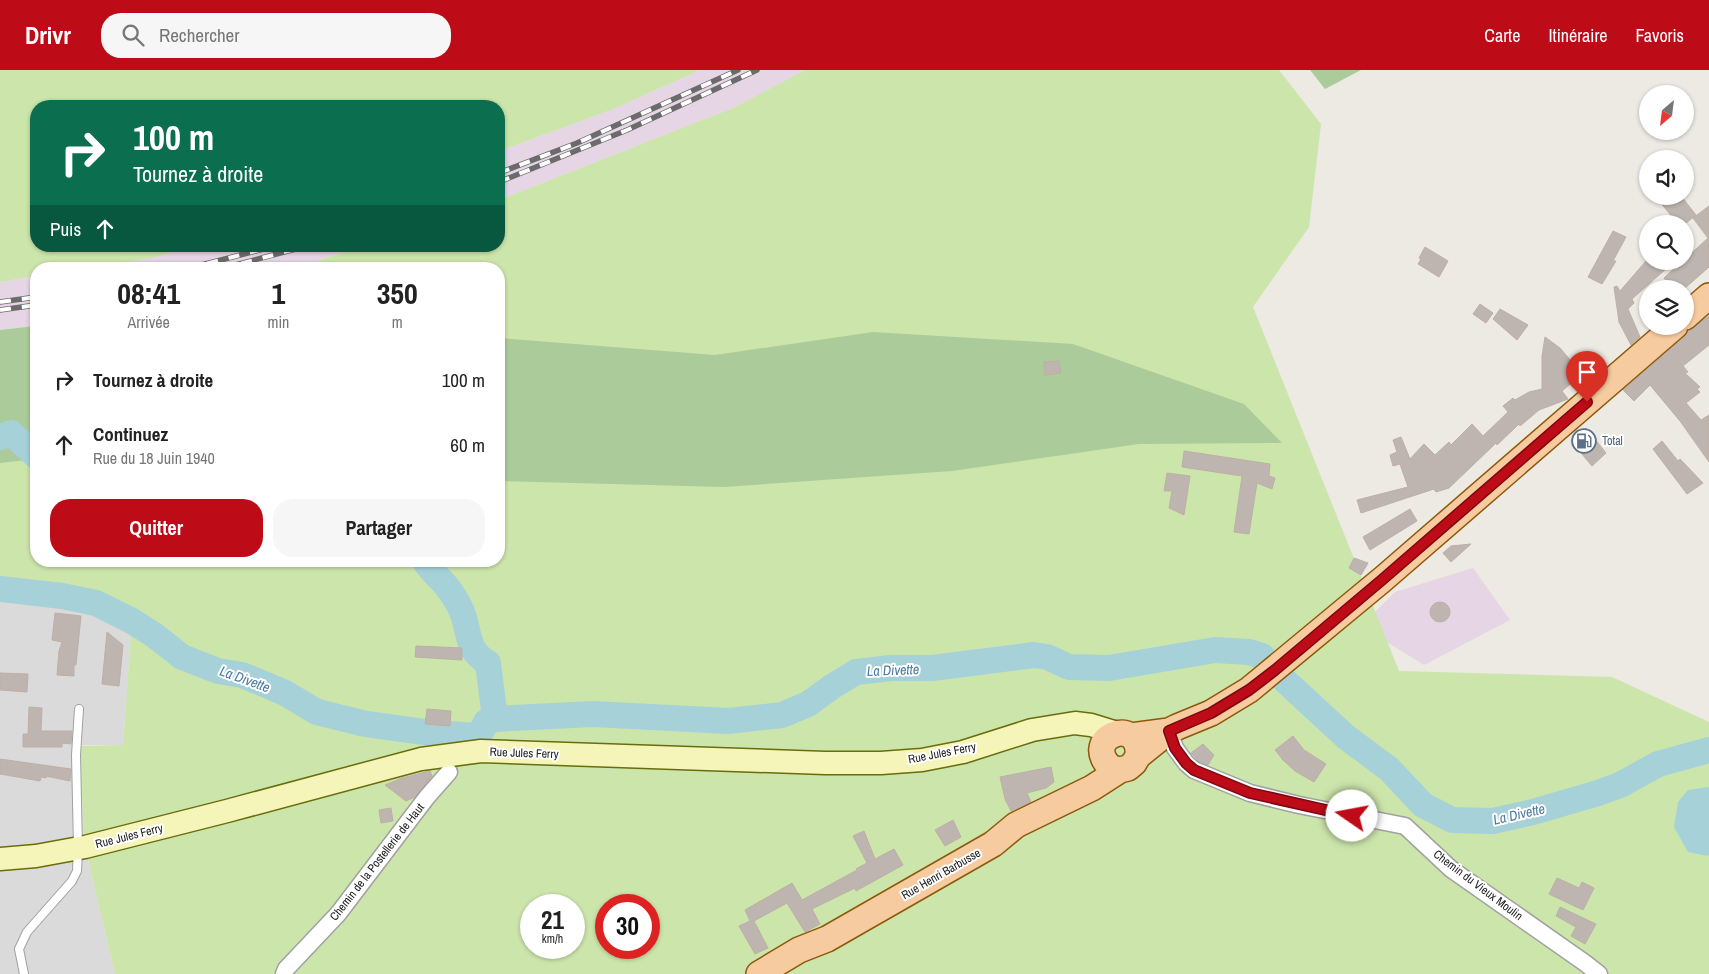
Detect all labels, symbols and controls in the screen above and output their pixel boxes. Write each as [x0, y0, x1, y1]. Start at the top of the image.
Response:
search box [101, 13, 451, 58]
text: Drivr [25, 19, 71, 51]
icon: search [119, 21, 147, 49]
text: Rechercher [159, 22, 239, 48]
text: Carte [1484, 23, 1520, 48]
text: Itinéraire [1548, 23, 1608, 48]
text: Favoris [1636, 23, 1684, 48]
north arrow [1639, 85, 1694, 140]
map controls [1639, 85, 1694, 335]
text: 100 m [133, 114, 214, 161]
icon: right [50, 120, 115, 185]
button: sound [1639, 150, 1694, 205]
text: Tournez à droite [133, 159, 263, 189]
icon: ahead [91, 215, 119, 243]
button: search [1639, 215, 1694, 270]
text: Puis [50, 216, 81, 242]
text: 08:41 [117, 273, 180, 313]
text: 1 [272, 273, 285, 313]
text: 350 [377, 273, 418, 313]
button: layers [1639, 280, 1694, 335]
text: Arrivée [128, 311, 170, 333]
text: min [267, 311, 289, 333]
text: m [392, 311, 403, 333]
pin [1566, 351, 1608, 402]
icon: arrive [1573, 358, 1601, 386]
icon: right [50, 366, 78, 394]
text: Tournez à droite [93, 367, 213, 393]
text: 100 m [442, 367, 485, 393]
text: Continuez [93, 421, 168, 447]
fuel station icon: Total [1571, 428, 1597, 454]
icon: ahead [50, 431, 78, 459]
text: 60 m [450, 432, 485, 458]
place label: Total [1602, 433, 1623, 449]
text: Rue du 18 Juin 1940 [93, 447, 215, 469]
button: Quitter [50, 499, 263, 557]
button: Partager [273, 499, 485, 557]
water label: La Divette [867, 660, 919, 680]
water label: La Divette [217, 662, 273, 696]
street label: Rue Jules Ferry [907, 739, 977, 767]
street label: Rue Jules Ferry [489, 744, 559, 762]
position arrow [1325, 789, 1377, 841]
water label: La Divette [1491, 799, 1547, 829]
street label: Chemin de la Postellerie de Haut [326, 800, 428, 924]
street label: Rue Jules Ferry [94, 820, 164, 852]
street label: Rue Henri Barbusse [898, 845, 984, 903]
street label: Chemin du Vieux Moulin [1430, 846, 1526, 924]
speed limit sign: 30 [595, 894, 660, 959]
text: 21 [541, 903, 564, 937]
text: km/h [542, 931, 563, 947]

